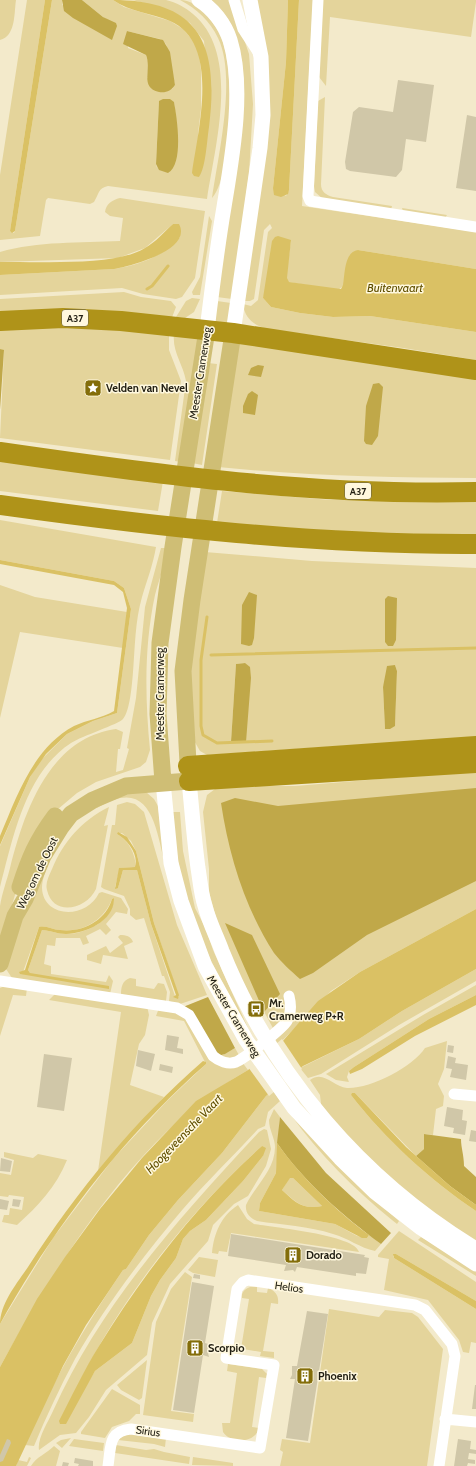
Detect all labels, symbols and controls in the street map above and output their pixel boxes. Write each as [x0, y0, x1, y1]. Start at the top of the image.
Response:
water label: Buitenvaart [367, 280, 423, 295]
road number: A37 [62, 310, 88, 326]
street label: Meester Cramerweg [186, 325, 214, 420]
place icon: Velden van Nevel [83, 378, 103, 398]
place label: Velden van Nevel [106, 381, 188, 395]
road number: A37 [345, 483, 371, 499]
street label: Meester Cramerweg [153, 647, 167, 741]
street label: Weg om de Oost [13, 834, 61, 911]
street label: Meester Cramerweg [204, 973, 264, 1060]
place label: Mr. Cramerweg P+R [269, 996, 344, 1023]
bus stop icon: Mr. Cramerweg P+R [246, 999, 266, 1019]
water label: Hoogeveensche Vaart [142, 1091, 226, 1176]
building icon: Dorado [283, 1245, 303, 1265]
place label: Dorado [306, 1248, 342, 1262]
street label: Helios [274, 1278, 305, 1296]
building icon: Scorpio [185, 1338, 205, 1358]
place label: Scorpio [208, 1341, 244, 1355]
building icon: Phoenix [295, 1366, 315, 1386]
place label: Phoenix [318, 1369, 357, 1383]
street label: Sirius [135, 1422, 162, 1440]

